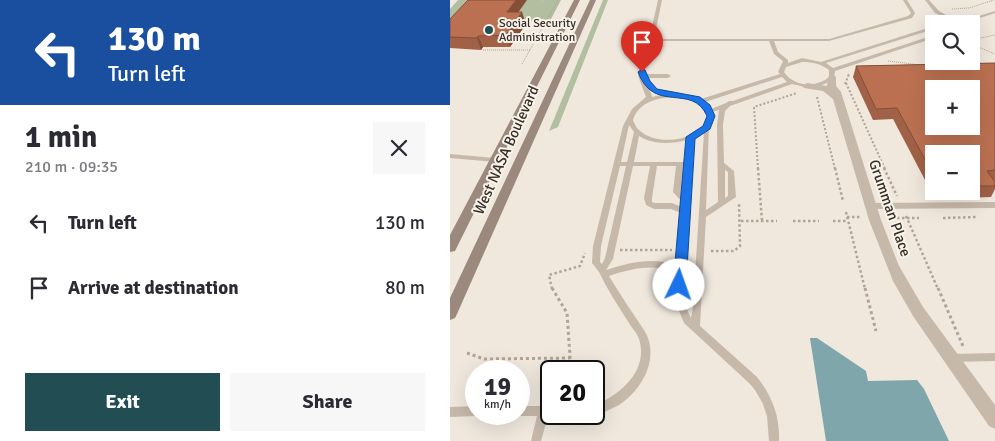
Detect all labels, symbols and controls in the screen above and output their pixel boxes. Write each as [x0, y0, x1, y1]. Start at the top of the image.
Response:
map controls [925, 15, 980, 200]
button: search [925, 15, 980, 70]
place label: Social Security Administration [499, 16, 576, 45]
text: 130 m [108, 17, 201, 60]
icon: left [25, 20, 90, 85]
pin [621, 21, 663, 72]
marker: Social Security Administration [483, 24, 495, 36]
icon: arrive [628, 28, 656, 56]
text: Turn left [108, 60, 186, 87]
button: + [925, 80, 980, 135]
street label: West NASA Boulevard [469, 83, 543, 217]
text: 1 min [25, 119, 97, 156]
button: close [373, 122, 425, 174]
button: − [925, 145, 980, 200]
text: 210 m · 09:35 [25, 157, 118, 177]
street label: Grumman Place [865, 157, 915, 259]
icon: left [25, 209, 53, 237]
text: Turn left [68, 211, 137, 235]
text: 130 m [375, 211, 425, 235]
position arrow [652, 258, 704, 310]
icon: arrive [25, 274, 53, 302]
text: Arrive at destination [68, 276, 239, 300]
text: 80 m [385, 276, 425, 300]
speed limit sign: 20 [540, 360, 605, 425]
text: 19 [484, 371, 511, 402]
button: Exit [25, 373, 220, 431]
button: Share [230, 373, 425, 431]
text: km/h [484, 397, 511, 412]

